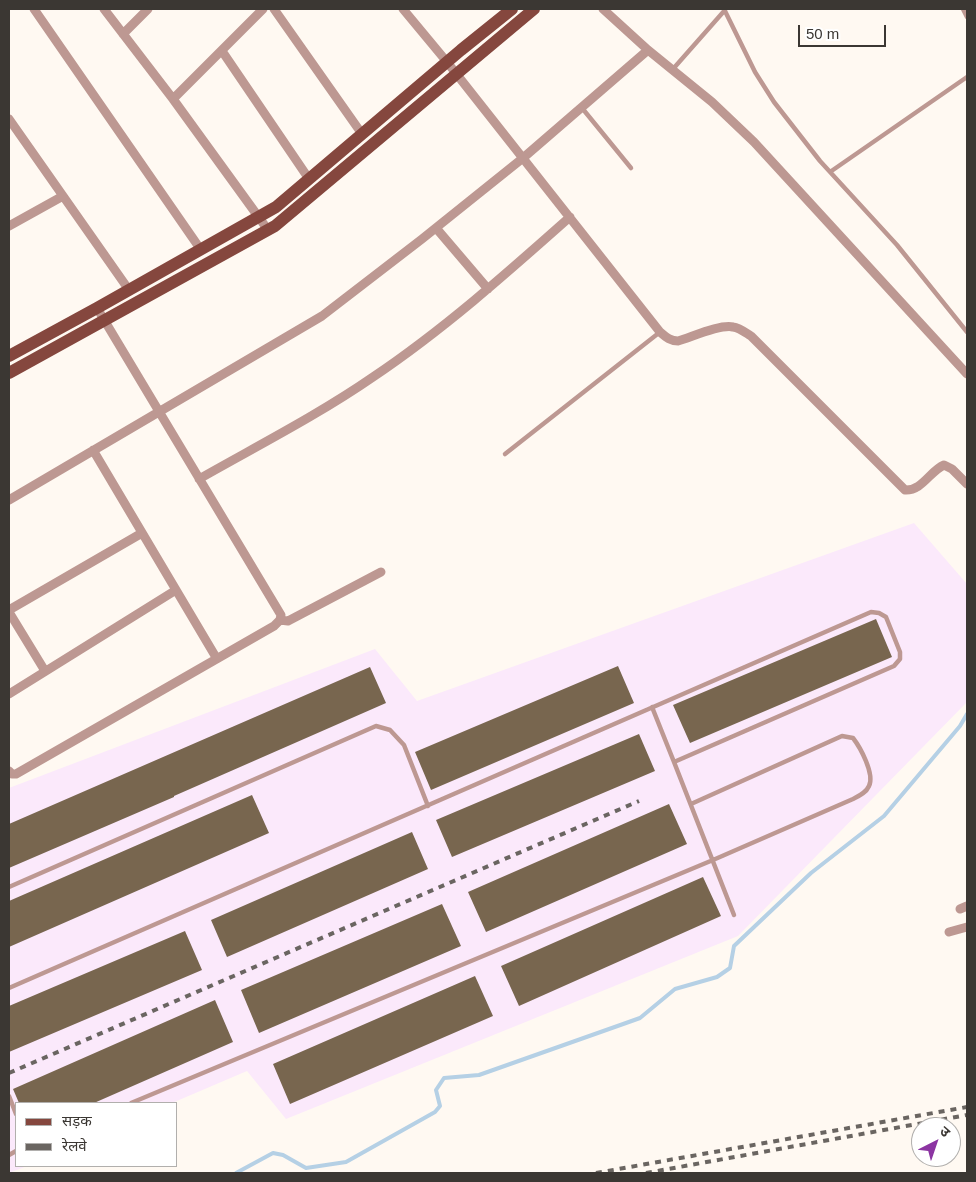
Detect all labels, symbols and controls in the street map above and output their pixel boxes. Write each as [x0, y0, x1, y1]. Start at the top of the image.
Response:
scale bar [801, 15, 888, 47]
text: 50 m [806, 25, 839, 42]
legend [15, 1102, 178, 1167]
text: सड़क [62, 1112, 92, 1129]
north arrow [911, 1117, 961, 1167]
text: उ [937, 1123, 954, 1140]
text: रेलवे [62, 1137, 87, 1154]

